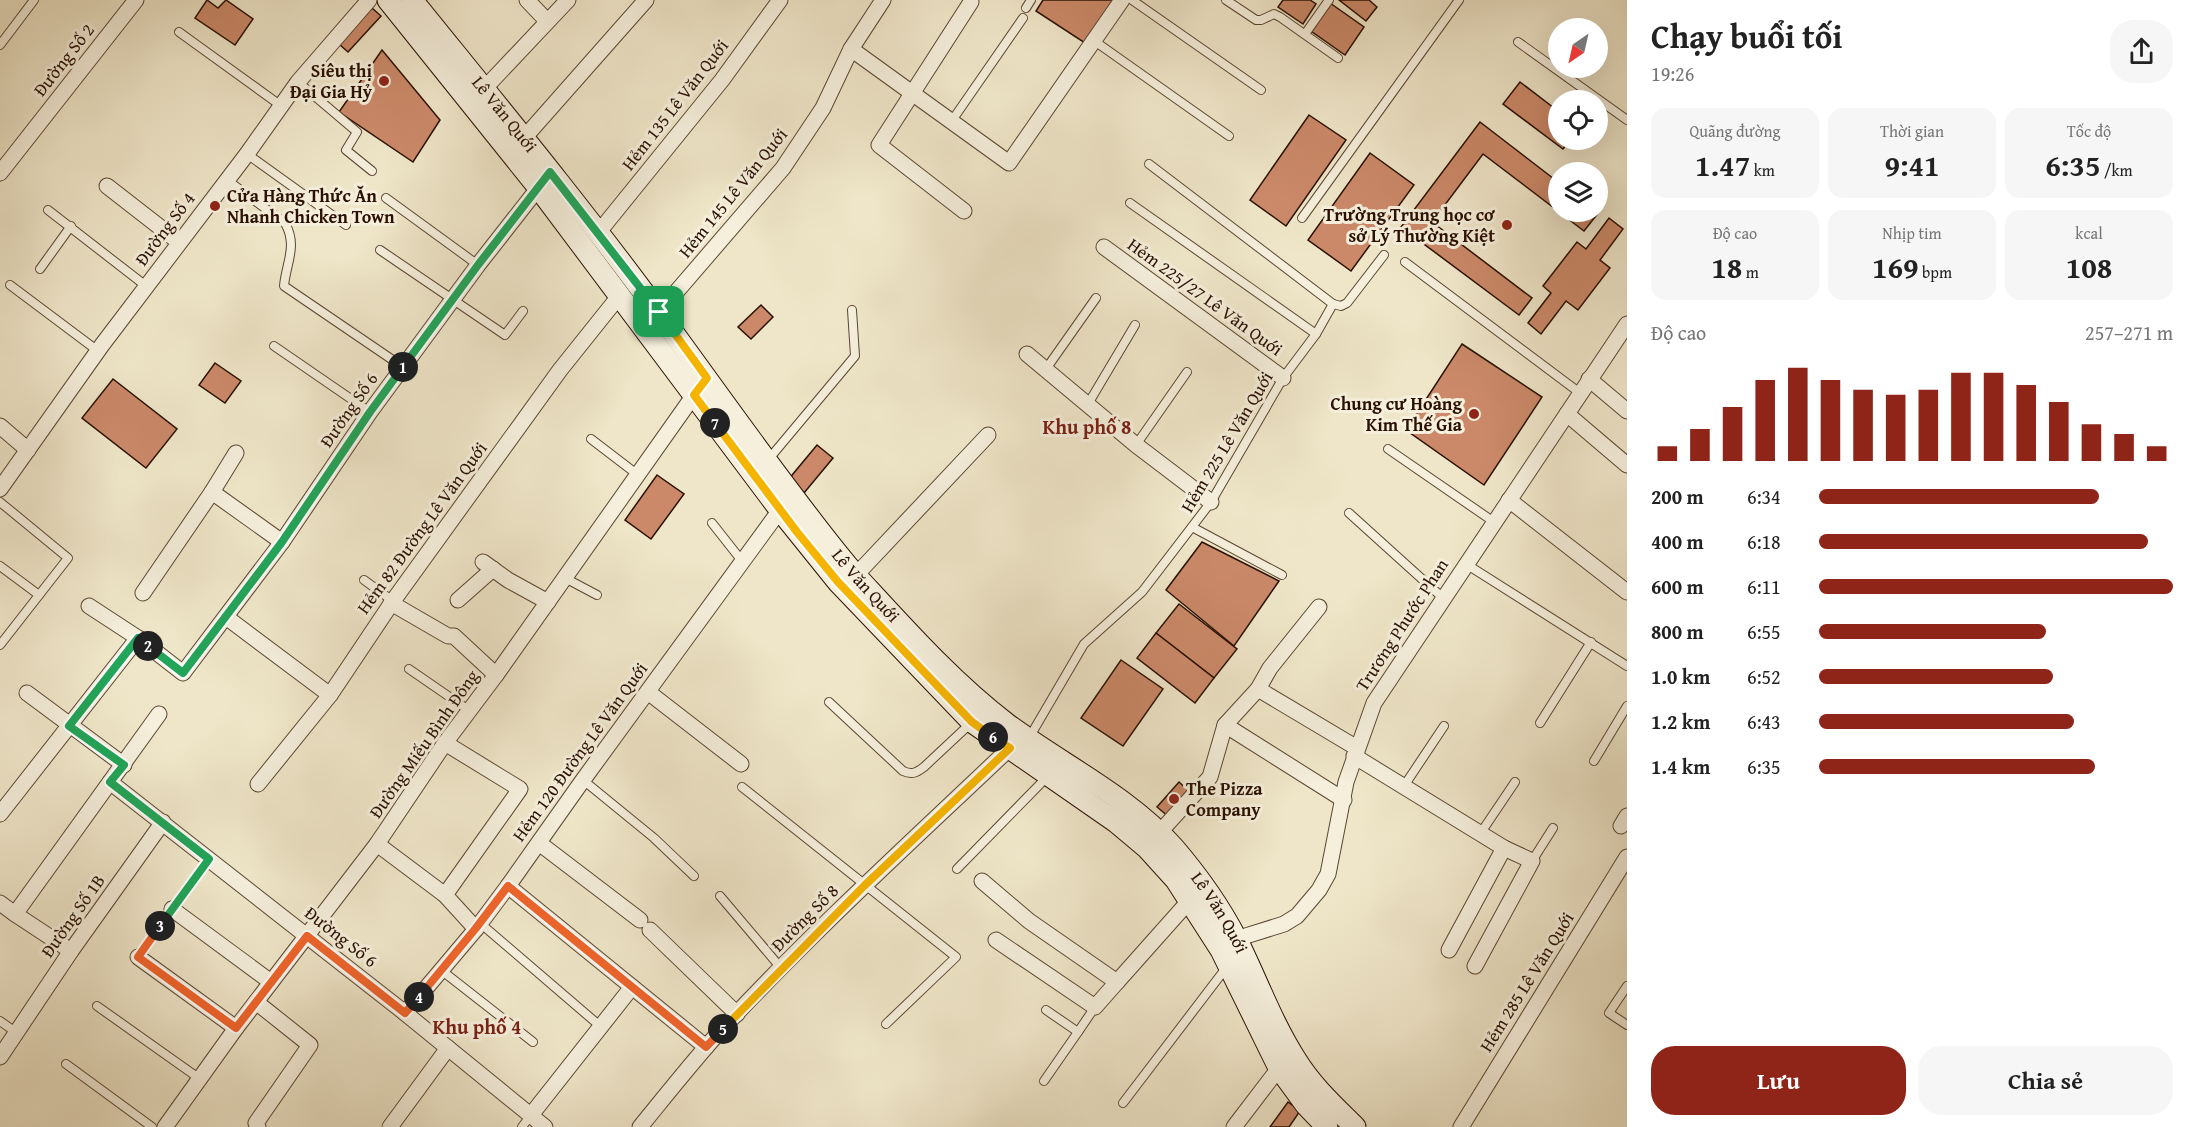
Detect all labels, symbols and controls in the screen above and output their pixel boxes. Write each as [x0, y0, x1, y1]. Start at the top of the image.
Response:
text: Chạy buổi tối [1651, 12, 1843, 60]
street label: Đường Số 2 [27, 18, 101, 102]
north arrow [1548, 18, 1608, 78]
map controls [1548, 18, 1608, 222]
button: share [2110, 20, 2173, 83]
street label: Hẻm 135 Lê Văn Quới [615, 33, 735, 176]
place label: Siêu thị Đại Gia Hỷ [290, 57, 373, 105]
text: 19:26 [1651, 59, 1694, 88]
street label: Lê Văn Quới [466, 70, 544, 158]
marker: Siêu thị Đại Gia Hỷ [377, 74, 391, 88]
button: locate [1548, 90, 1608, 150]
text: Quãng đường [1690, 119, 1780, 143]
text: Thời gian [1880, 119, 1944, 143]
text: Tốc độ [2067, 119, 2111, 143]
street label: Hẻm 145 Lê Văn Quới [672, 122, 794, 263]
text: 1.47 [1695, 143, 1750, 187]
text: 9:41 [1884, 143, 1940, 187]
text: 6:35 [2045, 143, 2100, 187]
text: km [1750, 158, 1775, 182]
text: /km [2100, 158, 2133, 182]
button: layers [1548, 162, 1608, 222]
place label: Cửa Hàng Thức Ăn Nhanh Chicken Town [227, 182, 395, 230]
street label: Đường Số 4 [128, 186, 201, 271]
marker: Cửa Hàng Thức Ăn Nhanh Chicken Town [208, 199, 222, 213]
place label: Trường Trung học cơ sở Lý Thường Kiệt [1324, 201, 1495, 249]
marker: Trường Trung học cơ sở Lý Thường Kiệt [1500, 218, 1514, 232]
text: Độ cao [1713, 221, 1757, 245]
text: Nhịp tim [1882, 221, 1942, 245]
text: kcal [2075, 221, 2103, 245]
street label: Hẻm 225/27 Lê Văn Quới [1122, 231, 1289, 362]
text: 18 [1711, 245, 1742, 289]
text: 169 [1872, 245, 1919, 289]
text: 108 [2066, 245, 2112, 289]
text: m [1742, 260, 1759, 284]
text: bpm [1919, 260, 1952, 284]
pin [633, 286, 684, 337]
icon: arrive [642, 295, 675, 328]
text: Độ cao [1651, 318, 1706, 347]
text: 257–271 m [2085, 318, 2173, 347]
pin: 1 [388, 352, 418, 382]
text: 1 [399, 355, 407, 379]
street label: Hẻm 225 Lê Văn Quới [1174, 366, 1279, 517]
street label: Đường Số 6 [313, 367, 384, 453]
place label: Chung cư Hoàng Kim Thế Gia [1331, 390, 1463, 438]
marker: Chung cư Hoàng Kim Thế Gia [1467, 407, 1481, 421]
pin: 7 [700, 408, 730, 438]
text: 7 [711, 411, 719, 435]
district label: Khu phố 8 [1043, 412, 1131, 441]
street label: Hẻm 82 Đường Lê Văn Quới [350, 436, 493, 619]
text: 200 m [1651, 482, 1704, 511]
text: 6:34 [1747, 482, 1781, 511]
text: 400 m [1651, 527, 1704, 556]
text: 6:18 [1747, 527, 1781, 556]
street label: Lê Văn Quới [825, 543, 906, 628]
street label: Trương Phước Phan [1348, 553, 1455, 696]
text: 600 m [1651, 572, 1704, 601]
text: 6:11 [1747, 572, 1781, 601]
text: 800 m [1651, 617, 1704, 646]
text: 6:55 [1747, 617, 1781, 646]
pin: 2 [133, 631, 163, 661]
text: 2 [144, 634, 152, 658]
street label: Hẻm 120 Đường Lê Văn Quới [505, 657, 654, 847]
text: 1.0 km [1651, 662, 1710, 691]
text: 6:52 [1747, 662, 1781, 691]
street label: Đường Miếu Bình Đông [362, 664, 485, 824]
text: 1.2 km [1651, 707, 1710, 736]
text: 6:43 [1747, 707, 1781, 736]
pin: 6 [978, 722, 1008, 752]
text: 6 [989, 725, 997, 749]
text: 1.4 km [1651, 752, 1710, 781]
text: 6:35 [1747, 752, 1781, 781]
place label: The Pizza Company [1186, 775, 1263, 823]
marker: The Pizza Company [1167, 792, 1181, 806]
street label: Lê Văn Quới [1185, 866, 1255, 958]
street label: Đường Số 1B [34, 869, 111, 963]
street label: Đường Số 8 [765, 878, 845, 958]
street label: Đường Số 6 [299, 900, 383, 974]
street label: Hẻm 285 Lê Văn Quới [1473, 907, 1580, 1057]
pin: 3 [145, 911, 175, 941]
text: 3 [156, 914, 164, 938]
pin: 4 [404, 982, 434, 1012]
text: 4 [415, 985, 423, 1009]
district label: Khu phố 4 [433, 1012, 521, 1041]
pin: 5 [708, 1014, 738, 1044]
text: 5 [719, 1017, 727, 1041]
button: Lưu [1651, 1046, 1906, 1115]
button: Chia sẻ [1918, 1046, 2173, 1115]

